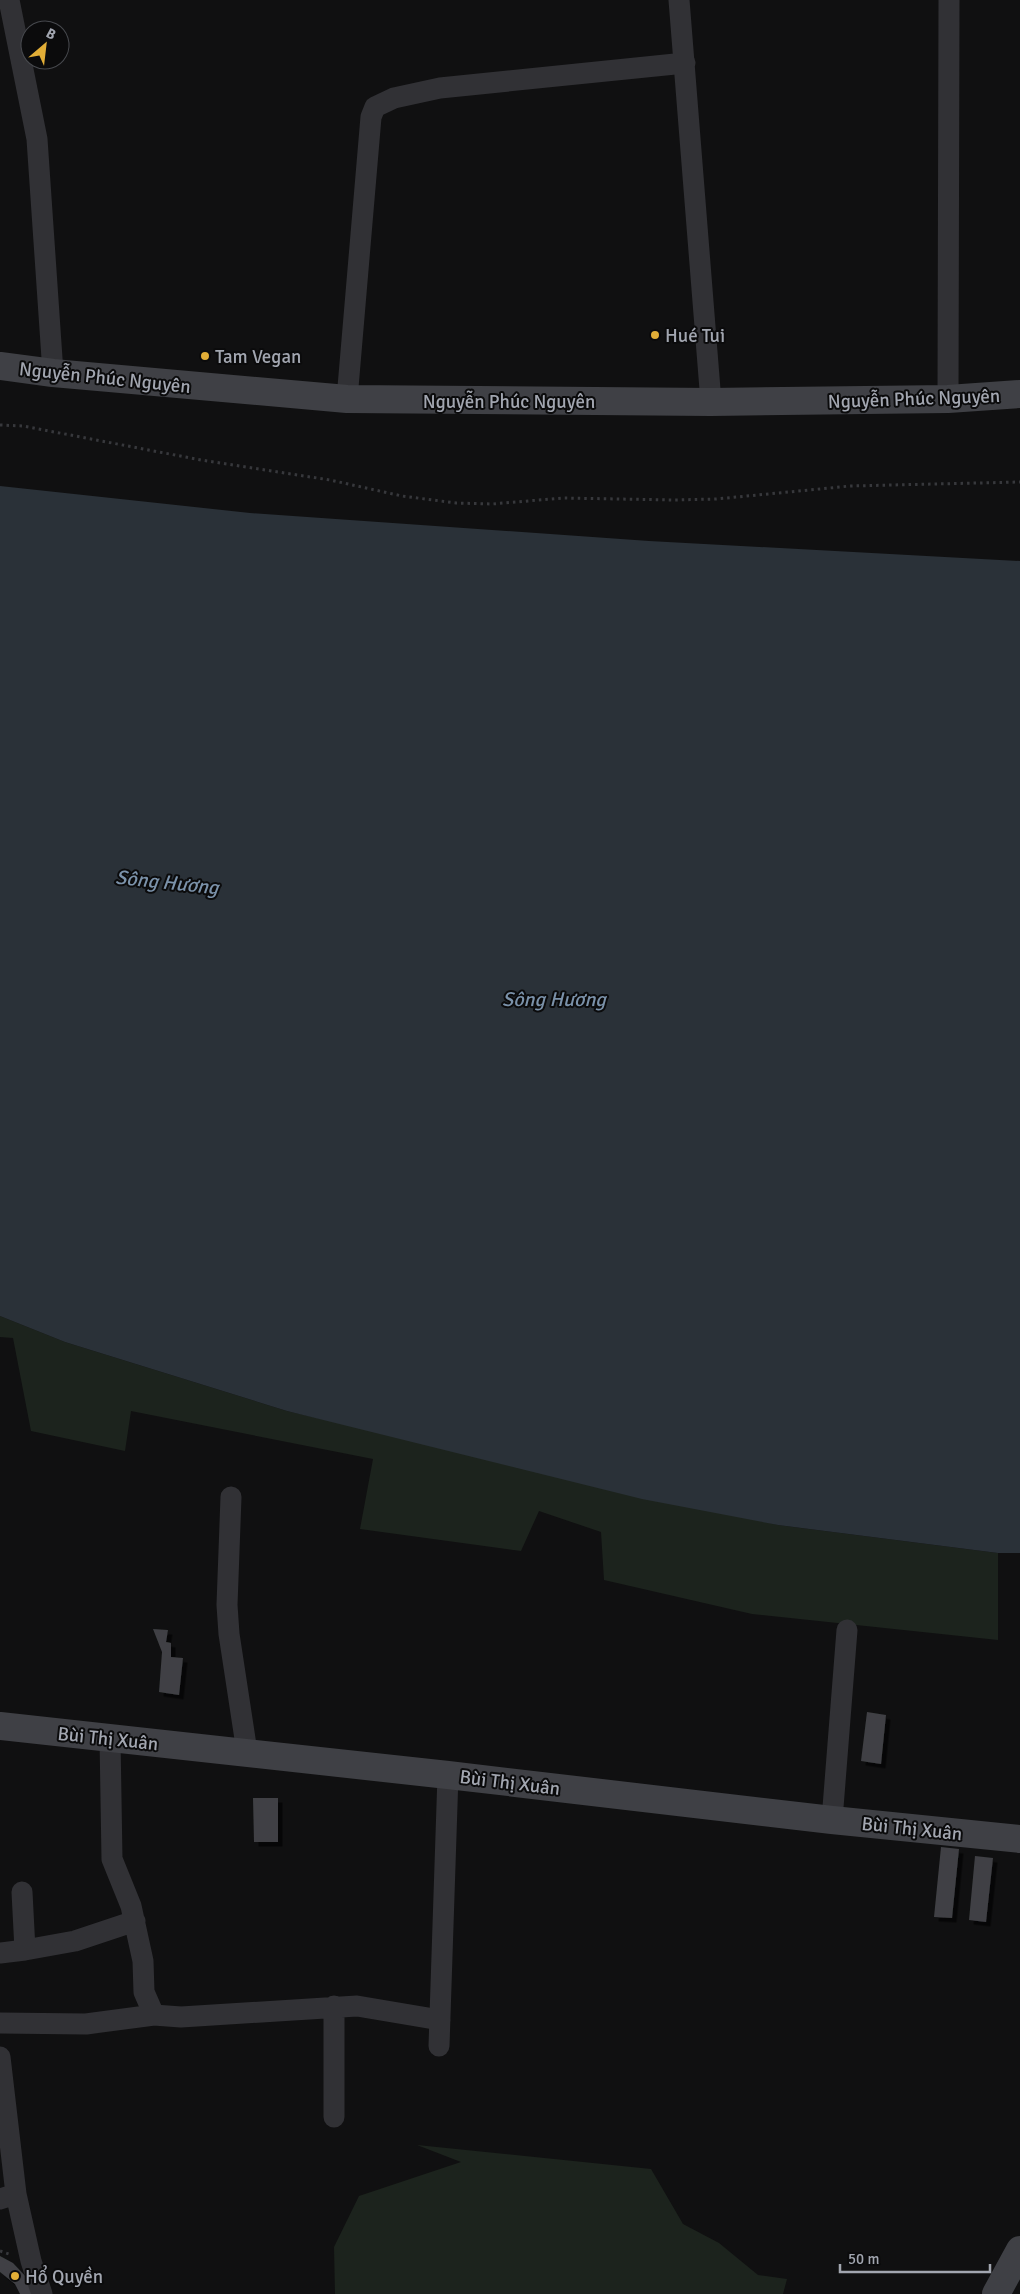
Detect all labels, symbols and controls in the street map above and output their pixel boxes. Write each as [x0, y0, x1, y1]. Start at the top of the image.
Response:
north arrow [20, 20, 70, 70]
text: B [43, 24, 59, 44]
place label: Hué Tui [665, 324, 725, 348]
marker: Hué Tui [649, 329, 661, 341]
place label: Tam Vegan [215, 345, 301, 369]
marker: Tam Vegan [199, 350, 211, 362]
street label: Nguyễn Phúc Nguyên [18, 357, 192, 399]
street label: Nguyễn Phúc Nguyên [827, 384, 1001, 414]
street label: Nguyễn Phúc Nguyên [423, 390, 595, 414]
water label: Sông Hương [114, 865, 221, 901]
water label: Sông Hương [502, 987, 607, 1012]
street label: Bùi Thị Xuân [56, 1722, 160, 1756]
street label: Bùi Thị Xuân [458, 1765, 562, 1801]
street label: Bùi Thị Xuân [860, 1812, 964, 1846]
scale bar [840, 2242, 990, 2274]
text: 50 m [848, 2250, 879, 2268]
place label: Hổ Quyền [25, 2264, 103, 2289]
marker: Hổ Quyền [9, 2270, 21, 2282]

